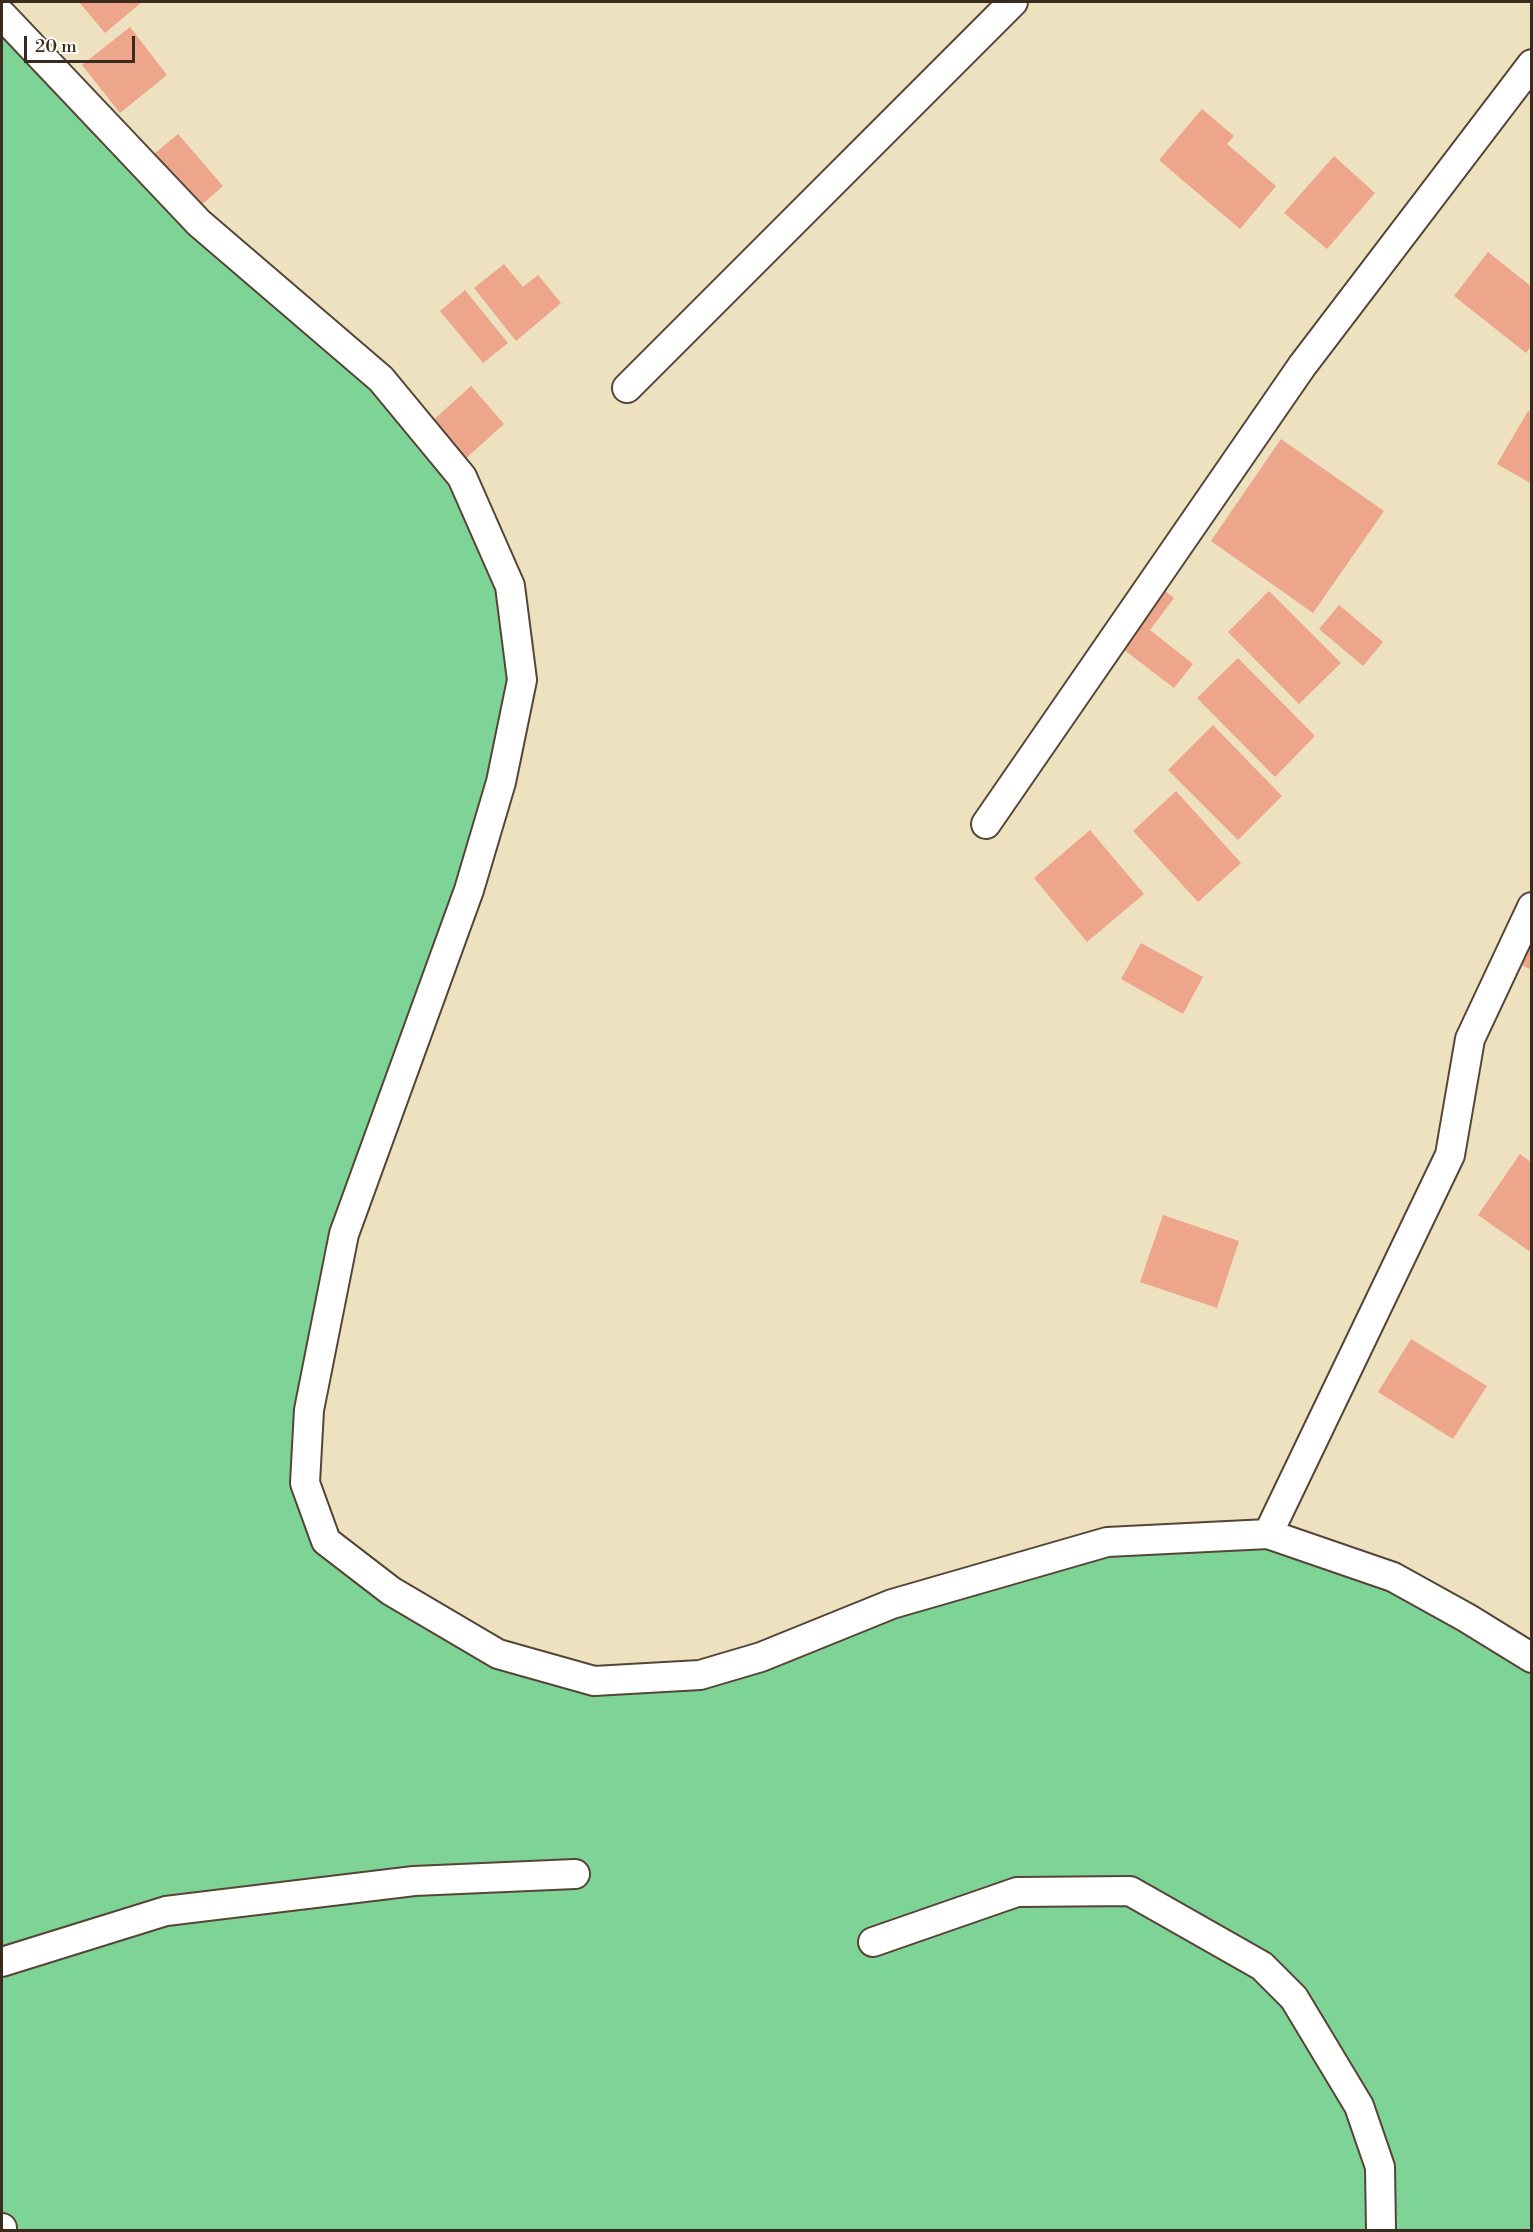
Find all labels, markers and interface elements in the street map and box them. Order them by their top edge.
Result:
scale bar [27,24,138,62]
text: 20 m [35,35,77,58]

